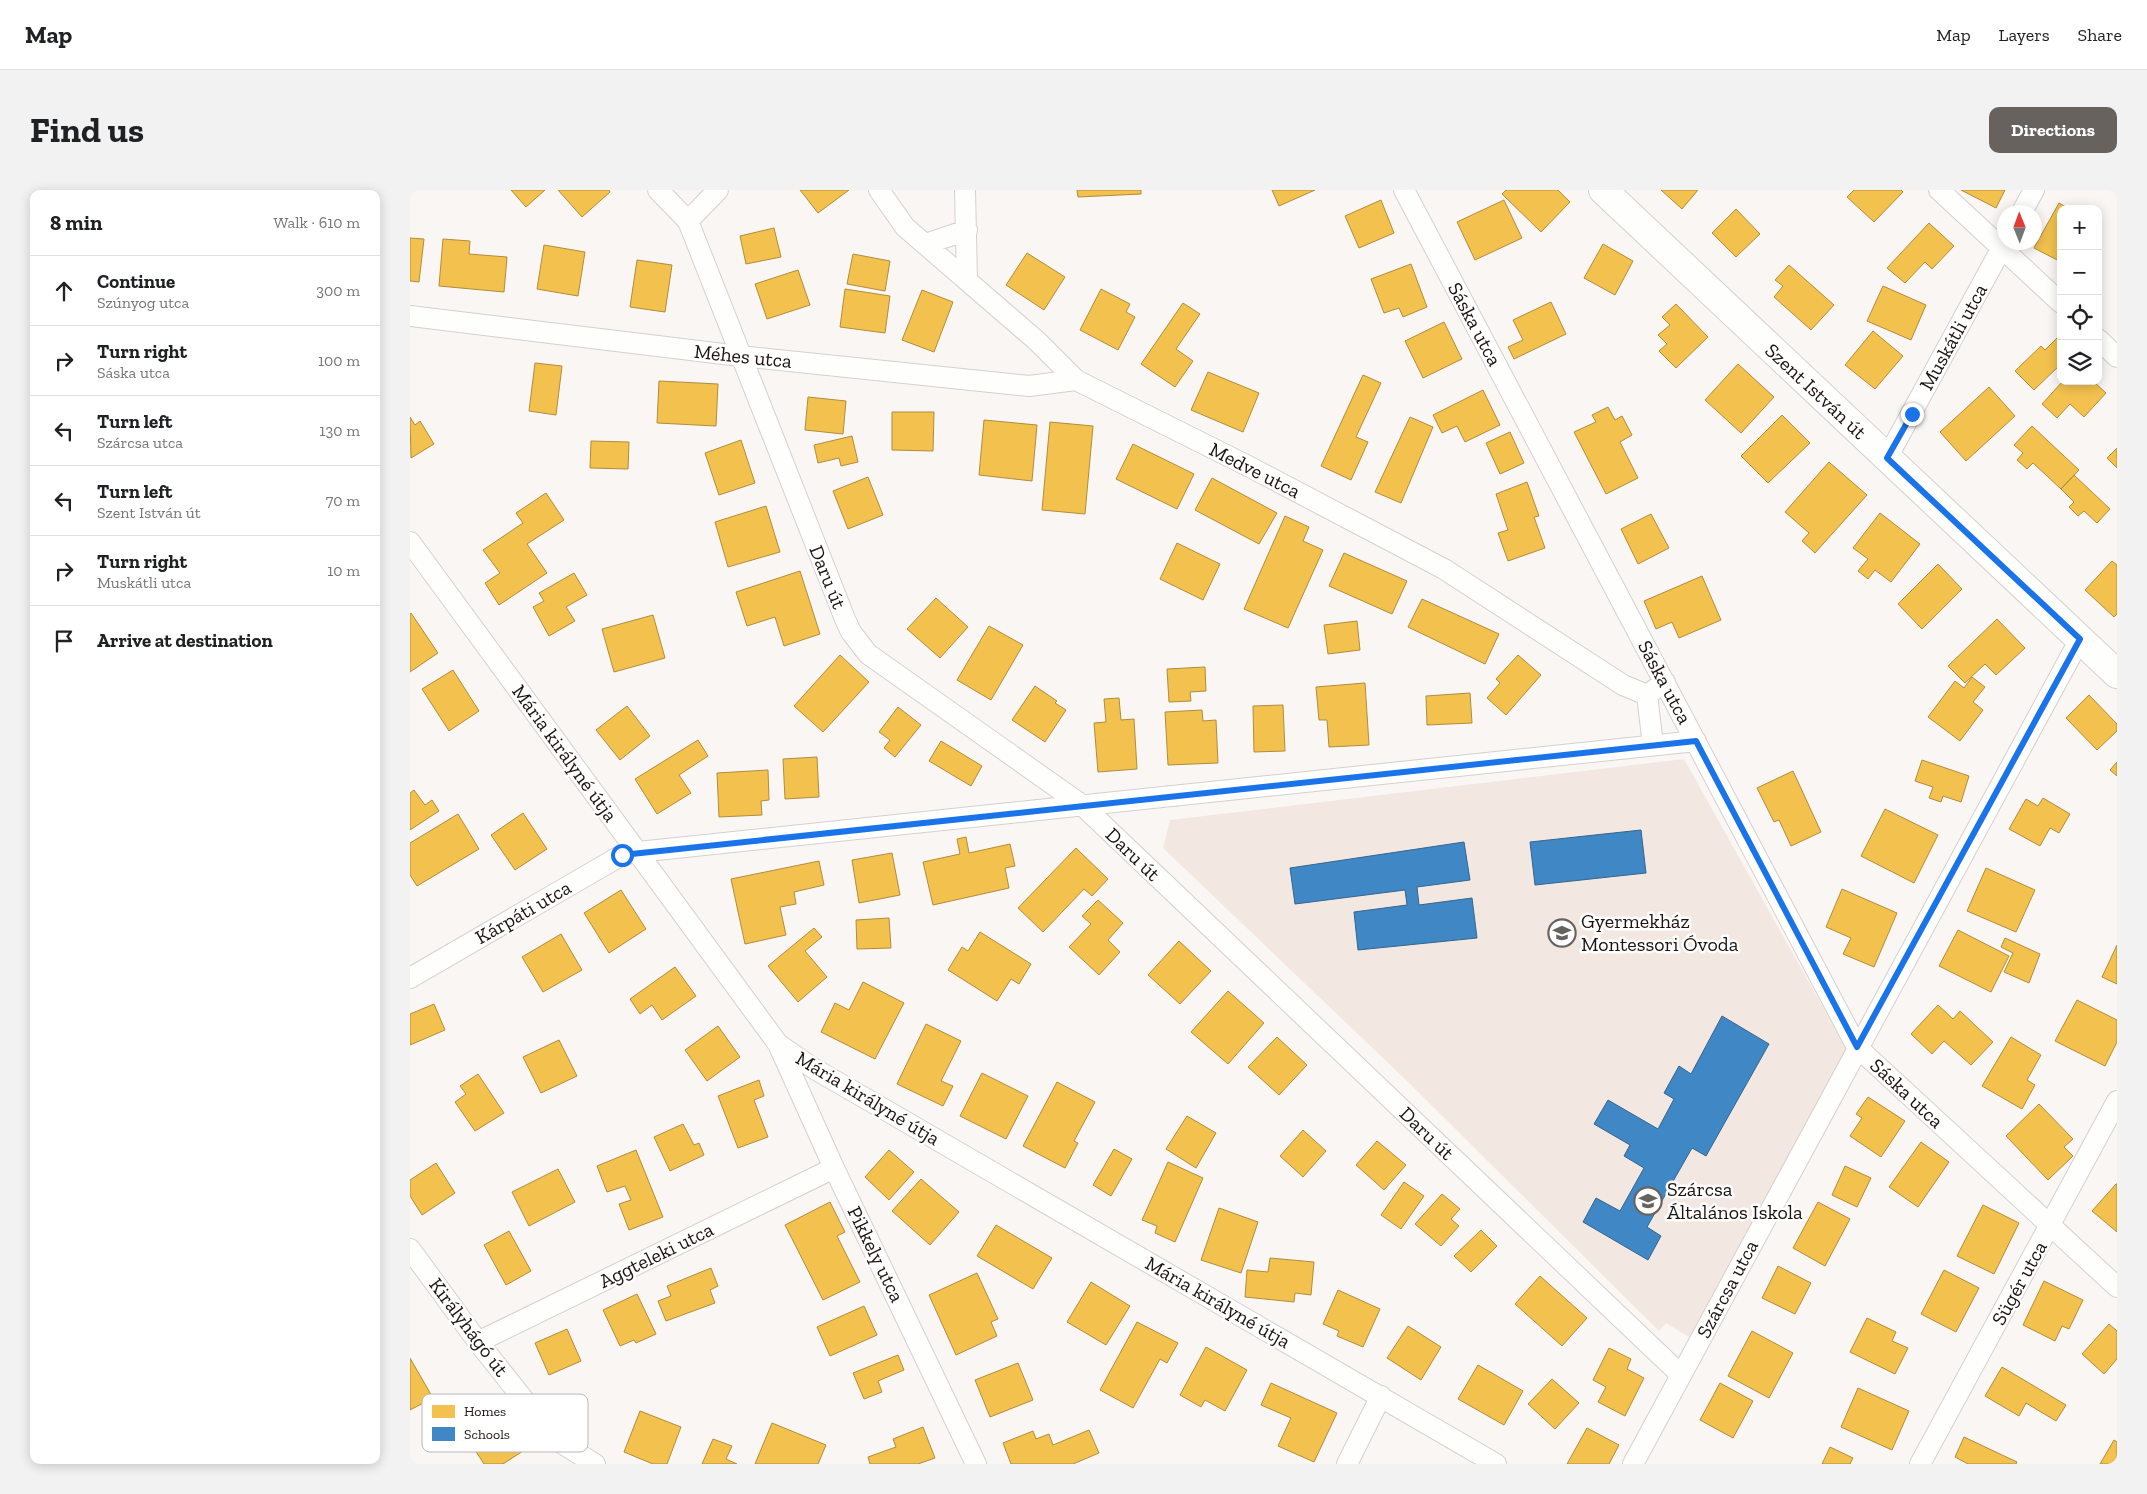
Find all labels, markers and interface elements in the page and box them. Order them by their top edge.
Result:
text: Map [25,20,72,49]
text: Map [1936,24,1971,46]
text: Layers [1999,24,2050,46]
text: Share [2078,24,2122,46]
button: Directions [1989,107,2117,153]
text: Find us [30,109,144,151]
north arrow [1997,205,2042,250]
map controls [2057,205,2102,385]
button: + [2057,205,2102,250]
text: 8 min [50,210,102,235]
text: Walk · 610 m [273,213,360,232]
button: − [2057,250,2102,295]
text: Continue [97,270,175,293]
icon: ahead [50,277,78,305]
street label: Sáska utca [1443,278,1507,370]
street label: Muskátli utca [1914,279,1992,394]
text: 300 m [316,281,360,300]
text: Szúnyog utca [97,293,189,312]
button: locate [2057,295,2102,340]
street label: Szent István út [1760,338,1872,444]
street label: Méhes utca [693,339,793,373]
text: Turn right [97,340,187,363]
button: layers [2057,340,2102,385]
icon: right [50,347,78,375]
text: 100 m [318,351,360,370]
text: Sáska utca [97,363,170,382]
route end [1901,403,1924,426]
text: Turn left [97,410,172,433]
icon: left [50,417,78,445]
text: 130 m [319,421,360,440]
text: Szárcsa utca [97,433,183,452]
street label: Medve utca [1206,437,1305,503]
text: Turn left [97,480,172,503]
icon: left [50,487,78,515]
text: 70 m [326,491,360,510]
text: Szent István út [97,503,201,522]
street label: Daru út [804,542,852,613]
text: Turn right [97,550,187,573]
icon: right [50,557,78,585]
text: 10 m [327,561,360,580]
text: Muskátli utca [97,573,191,592]
icon: arrive [50,627,78,655]
text: Arrive at destination [97,629,273,652]
street label: Sáska utca [1633,636,1697,728]
street label: Mária királyné útja [507,680,623,826]
street label: Daru út [1101,822,1166,886]
route start [611,844,634,867]
street label: Kárpáti utca [471,875,575,949]
place label: Gyermekház Montessori Óvoda [1581,909,1739,956]
school or university icon: Gyermekház Montessori Óvoda [1547,918,1577,948]
street label: Mária királyné útja [792,1046,944,1151]
street label: Sáska utca [1865,1053,1949,1133]
street label: Daru út [1395,1101,1460,1165]
place label: Szárcsa Általános Iskola [1667,1177,1803,1224]
school or university icon: Szárcsa Általános Iskola [1633,1186,1663,1216]
street label: Pikkely utca [842,1202,910,1306]
street label: Aggteleki utca [595,1217,717,1293]
street label: Szárcsa utca [1691,1236,1763,1342]
street label: Sügér utca [1986,1236,2052,1329]
street label: Mária királyné útja [1141,1251,1295,1353]
street label: Királyhágó út [424,1273,514,1381]
legend [422,1394,588,1452]
text: Homes [464,1403,506,1420]
text: Schools [464,1426,510,1443]

